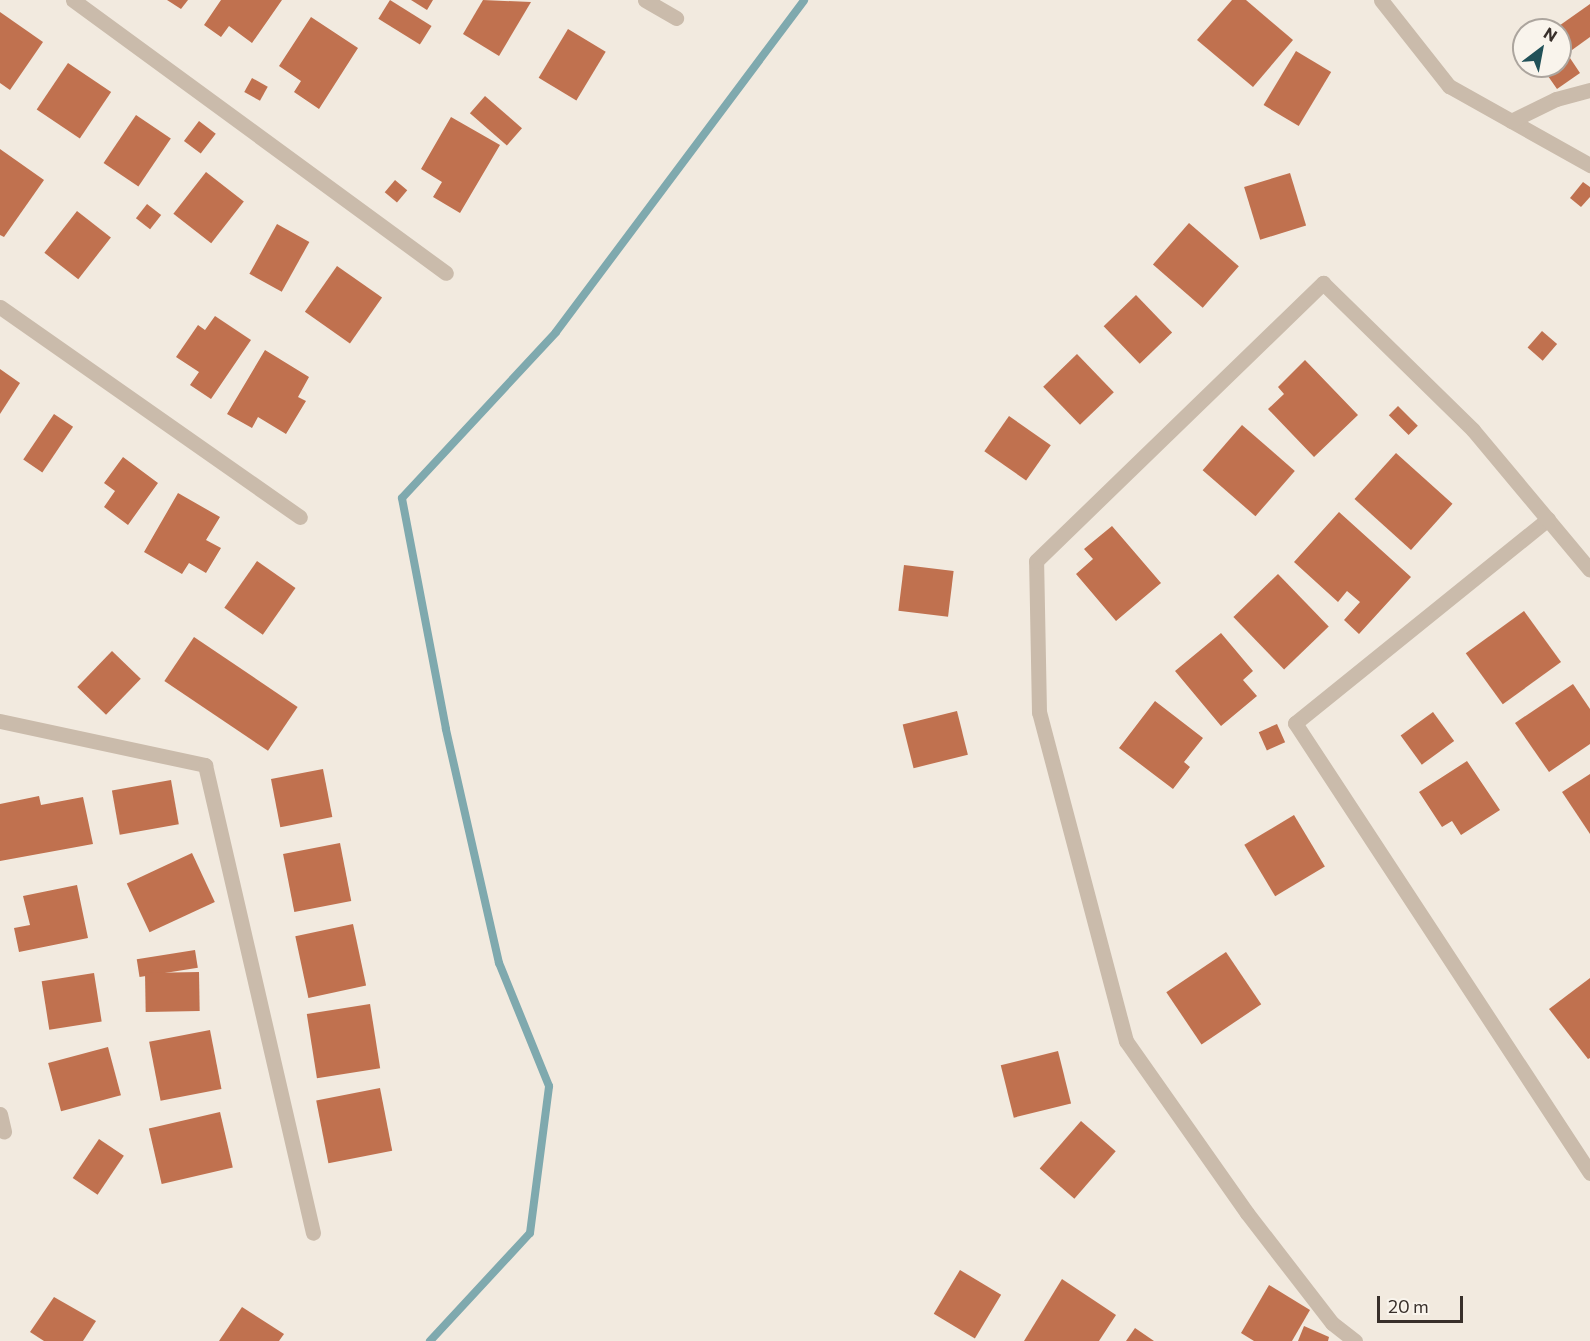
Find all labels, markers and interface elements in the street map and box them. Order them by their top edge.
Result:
north arrow [1512,18,1572,78]
text: N [1541,23,1561,45]
scale bar [1380,1284,1466,1322]
text: 20 m [1388,1295,1429,1317]

